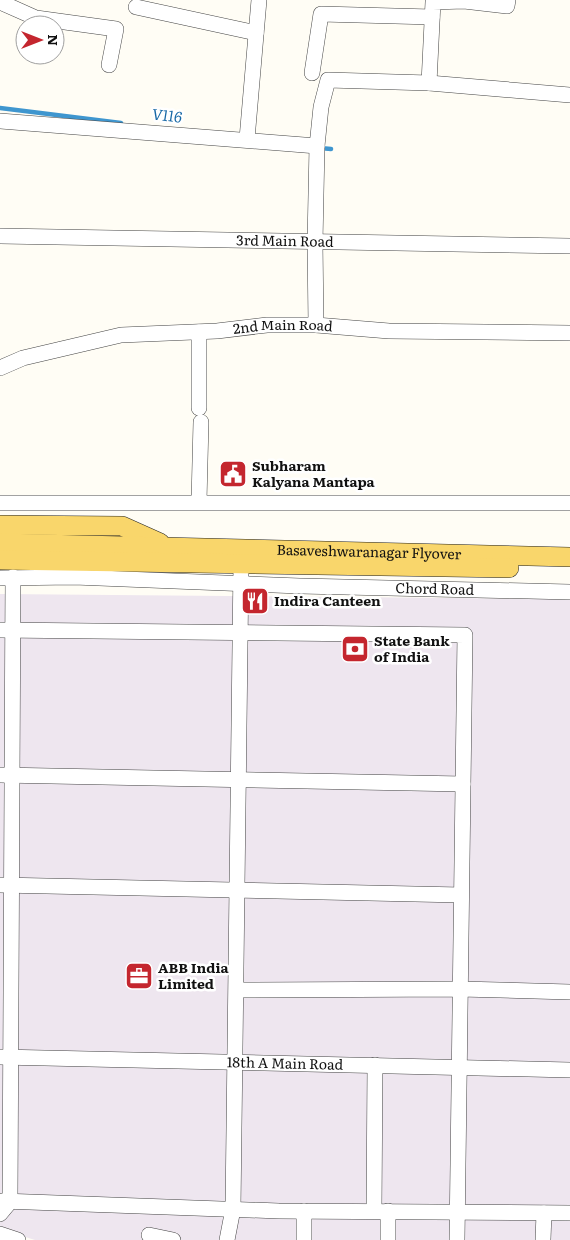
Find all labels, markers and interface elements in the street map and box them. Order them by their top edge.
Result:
north arrow [15,15,65,65]
text: N [44,34,64,46]
water label: V116 [151,101,183,128]
street label: 3rd Main Road [236,229,334,251]
street label: 2nd Main Road [232,314,334,338]
place label: Subharam Kalyana Mantapa [252,455,376,491]
public building icon: Subharam Kalyana Mantapa [218,459,248,489]
street label: Basaveshwaranagar Flyover [276,539,462,563]
street label: Chord Road [395,577,475,599]
restaurant icon: Indira Canteen [240,586,270,616]
place label: Indira Canteen [274,590,381,610]
place label: State Bank of India [374,630,450,666]
bank icon: State Bank of India [340,634,370,664]
place label: ABB India Limited [158,957,230,993]
office icon: ABB India Limited [124,961,154,991]
street label: 18th A Main Road [227,1051,344,1074]

